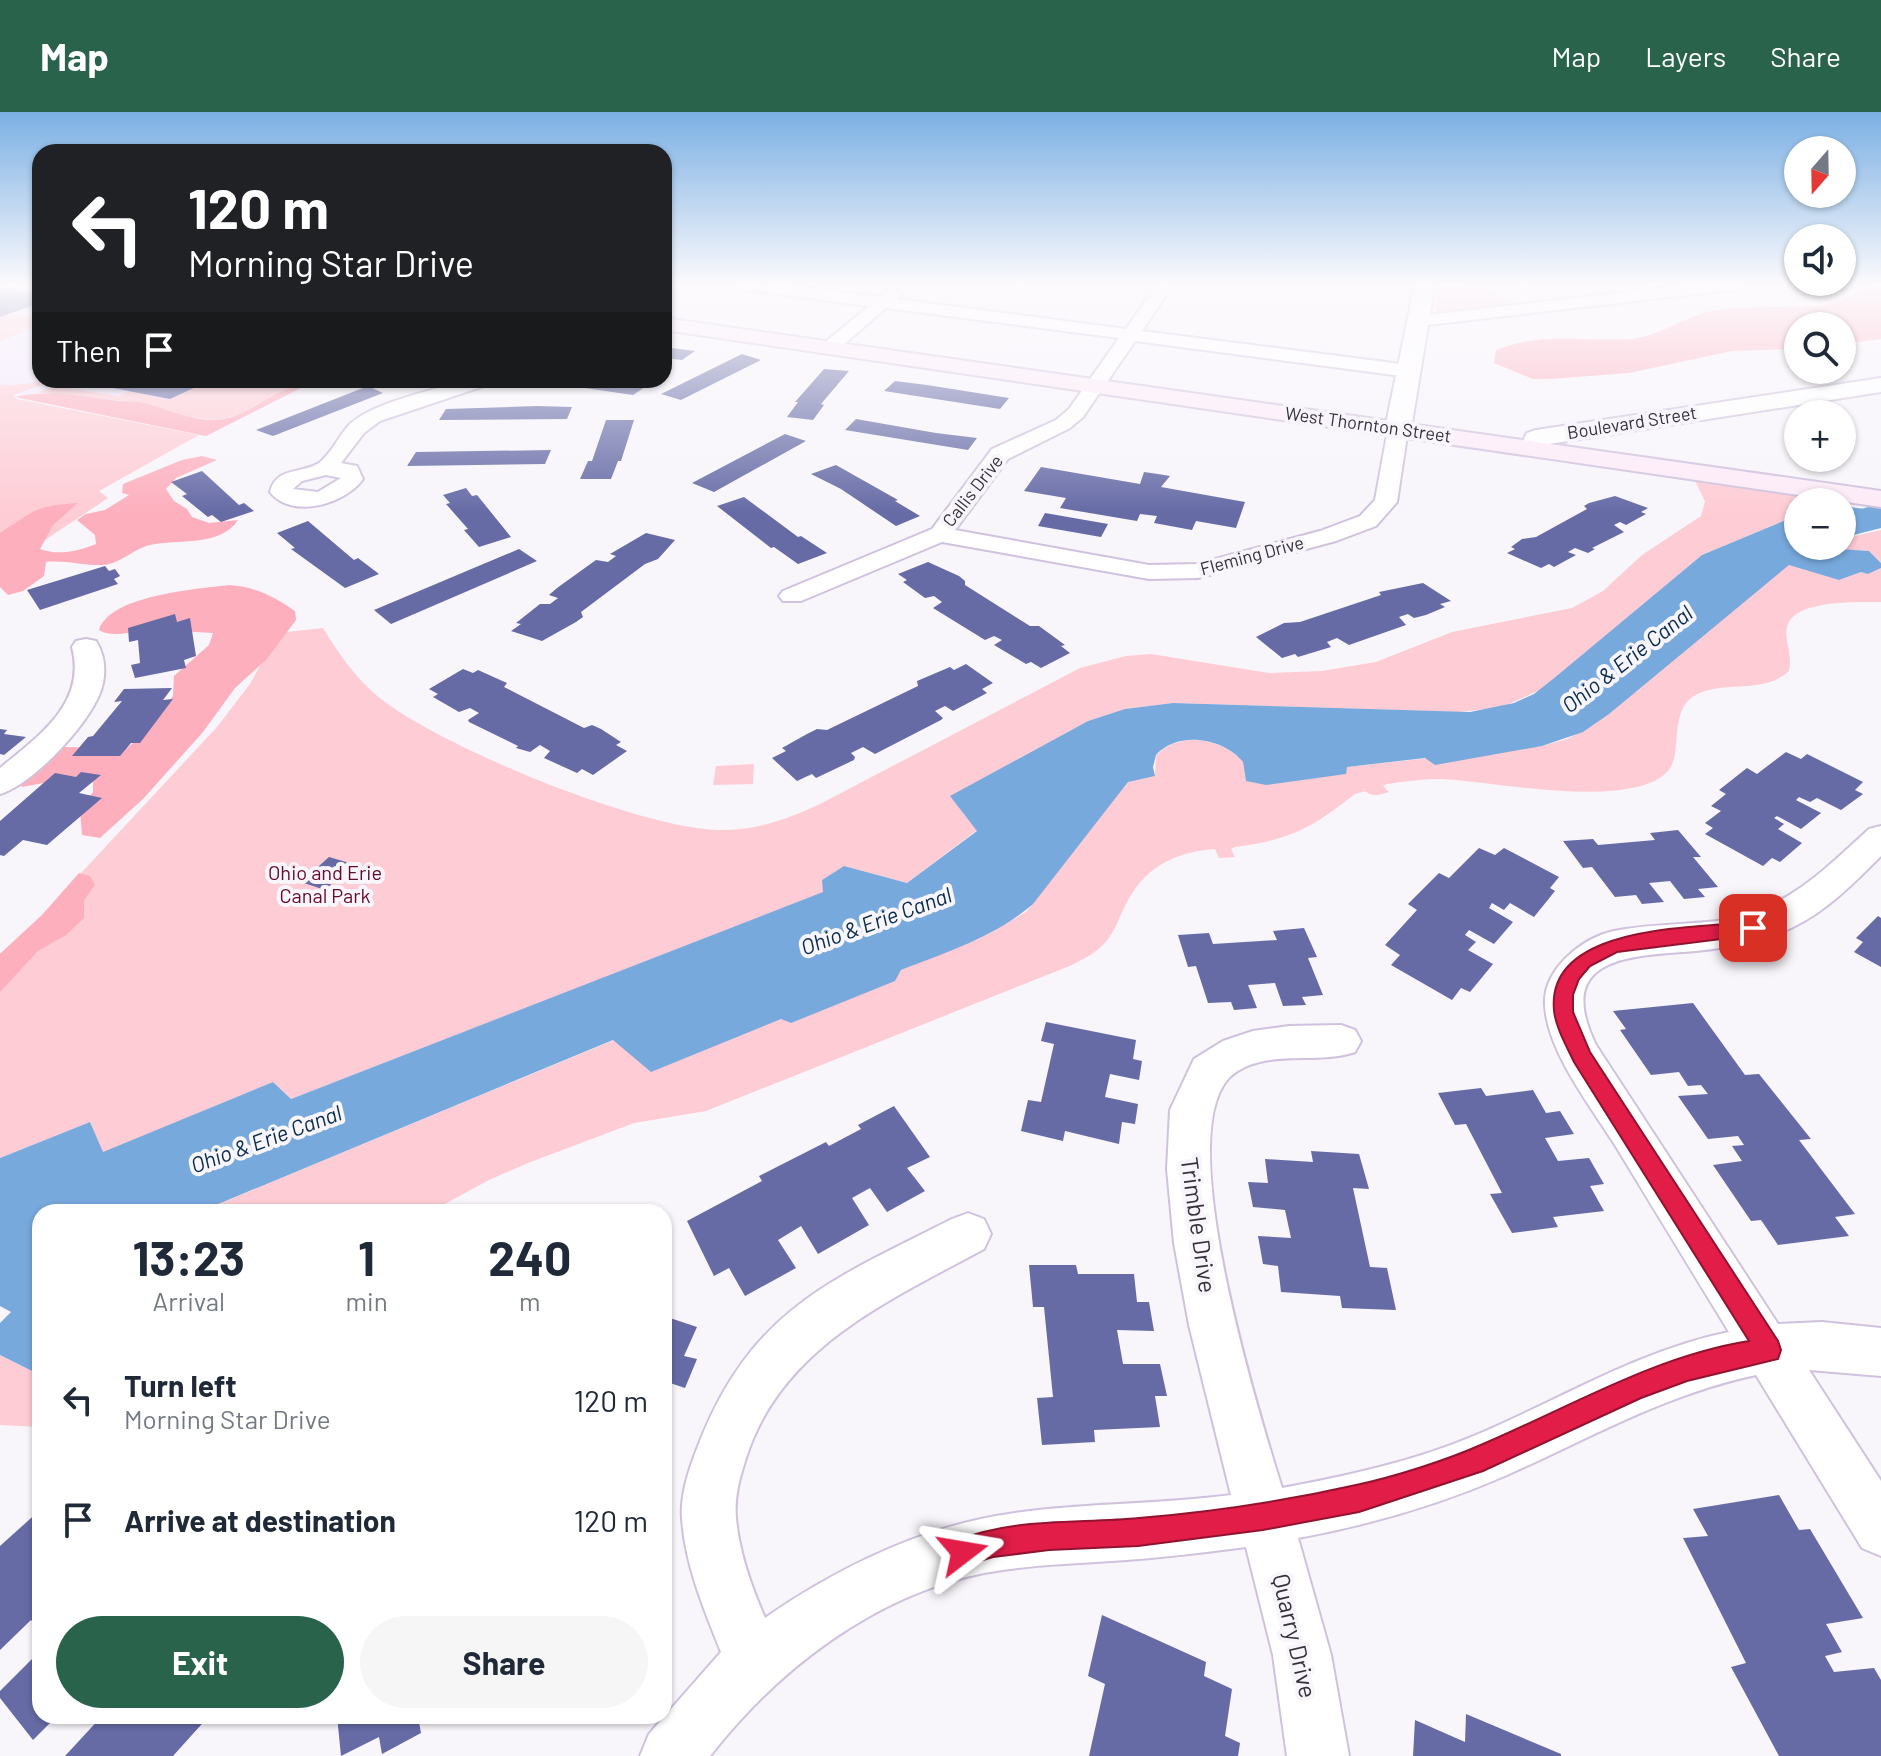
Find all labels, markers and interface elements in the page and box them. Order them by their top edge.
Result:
text: Map [40,33,109,79]
text: Map [1551,39,1601,73]
text: Layers [1645,39,1726,73]
text: Share [1770,39,1841,73]
north arrow [1784,136,1856,208]
map controls [1784,136,1856,560]
text: 120 m [188,173,329,240]
icon: left [56,176,160,280]
button: sound [1784,224,1856,296]
text: Morning Star Drive [188,241,474,284]
button: search [1784,312,1856,384]
icon: arrive [137,328,181,372]
text: Then [56,332,121,368]
button: + [1784,400,1856,472]
street label: West Thornton Street [1284,401,1453,447]
street label: Boulevard Street [1566,401,1698,443]
street label: Callis Drive [937,450,1007,531]
button: − [1784,488,1856,560]
street label: Fleming Drive [1197,531,1306,579]
water label: Ohio & Erie Canal [1556,599,1697,717]
park label: Ohio and Erie Canal Park [268,860,382,907]
water label: Ohio & Erie Canal [797,881,955,959]
pin [1719,894,1787,962]
icon: arrive [1731,906,1775,950]
water label: Ohio & Erie Canal [187,1099,345,1177]
street label: Trimble Drive [1176,1155,1223,1295]
text: 13:23 [133,1228,245,1286]
text: 1 [358,1228,375,1286]
text: 240 [488,1228,571,1286]
text: Arrival [152,1285,225,1316]
text: min [346,1285,388,1316]
text: m [519,1285,541,1316]
text: Turn left [124,1367,237,1403]
icon: left [56,1378,100,1422]
text: 120 m [574,1382,648,1418]
text: Morning Star Drive [124,1403,331,1434]
icon: arrive [56,1498,100,1542]
text: Arrive at destination [124,1502,396,1538]
text: 120 m [574,1502,648,1538]
position arrow [921,1510,1005,1594]
street label: Quarry Drive [1267,1571,1324,1701]
button: Exit [56,1616,344,1708]
button: Share [360,1616,648,1708]

